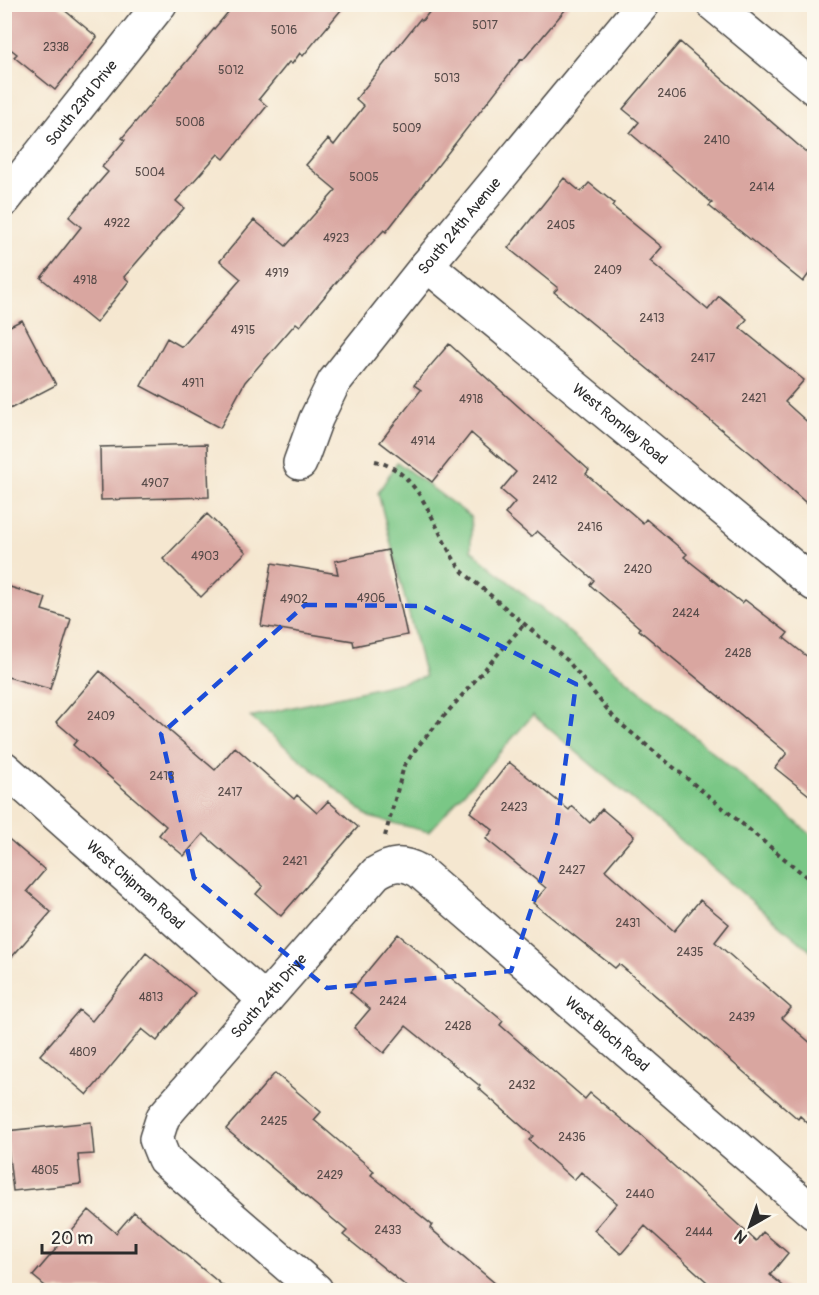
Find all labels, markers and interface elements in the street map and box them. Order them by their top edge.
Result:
house number: 5017 [472,18,499,33]
house number: 5016 [271,23,297,38]
house number: 2338 [43,40,69,55]
street label: South 23rd Drive [42,56,122,150]
house number: 5012 [218,63,244,78]
house number: 5013 [434,71,460,86]
house number: 2406 [658,86,686,101]
house number: 5008 [176,115,204,130]
house number: 5009 [392,121,422,136]
house number: 2410 [704,133,730,148]
house number: 5004 [135,165,165,180]
house number: 5005 [349,170,379,185]
street label: South 24th Avenue [414,173,506,279]
house number: 2414 [749,180,775,195]
house number: 4922 [104,216,131,231]
house number: 2405 [547,218,575,233]
house number: 4923 [323,231,349,246]
house number: 2409 [594,263,622,278]
house number: 4919 [265,266,289,281]
house number: 4918 [73,273,97,288]
house number: 2413 [639,311,665,326]
house number: 4915 [231,323,255,338]
house number: 2417 [691,351,716,366]
house number: 4911 [182,376,204,391]
street label: West Romley Road [568,380,671,469]
house number: 2421 [741,391,767,406]
house number: 4918 [459,392,483,407]
house number: 4914 [411,434,435,449]
house number: 2412 [532,473,558,488]
house number: 4907 [141,476,169,491]
house number: 2416 [577,520,603,535]
house number: 4903 [191,549,219,564]
house number: 2420 [624,562,652,577]
house number: 4906 [357,591,385,606]
house number: 4902 [280,592,308,607]
house number: 2424 [672,606,700,621]
house number: 2428 [725,646,751,661]
house number: 2409 [87,709,115,724]
house number: 2413 [149,769,175,784]
house number: 2417 [218,785,243,800]
house number: 2423 [501,800,528,815]
street label: West Chipman Road [82,837,188,934]
house number: 2421 [282,854,308,869]
house number: 2427 [559,863,586,878]
house number: 2431 [615,916,641,931]
house number: 2435 [677,945,703,960]
street label: South 24th Drive [227,950,312,1043]
house number: 4813 [139,990,163,1005]
street label: West Bloch Road [561,993,653,1076]
house number: 2424 [379,994,407,1009]
house number: 2439 [729,1010,755,1025]
house number: 2428 [445,1019,471,1034]
house number: 4809 [69,1045,97,1060]
house number: 2432 [508,1078,536,1093]
house number: 2425 [261,1114,287,1129]
house number: 2436 [558,1130,586,1145]
house number: 4805 [31,1163,59,1178]
house number: 2429 [317,1168,343,1183]
house number: 2440 [626,1187,654,1202]
north arrow [720,1196,780,1256]
scale bar [42,1217,136,1255]
house number: 2433 [374,1223,402,1238]
house number: 2444 [685,1225,713,1240]
text: N [730,1225,752,1248]
text: 20 m [51,1227,93,1250]

